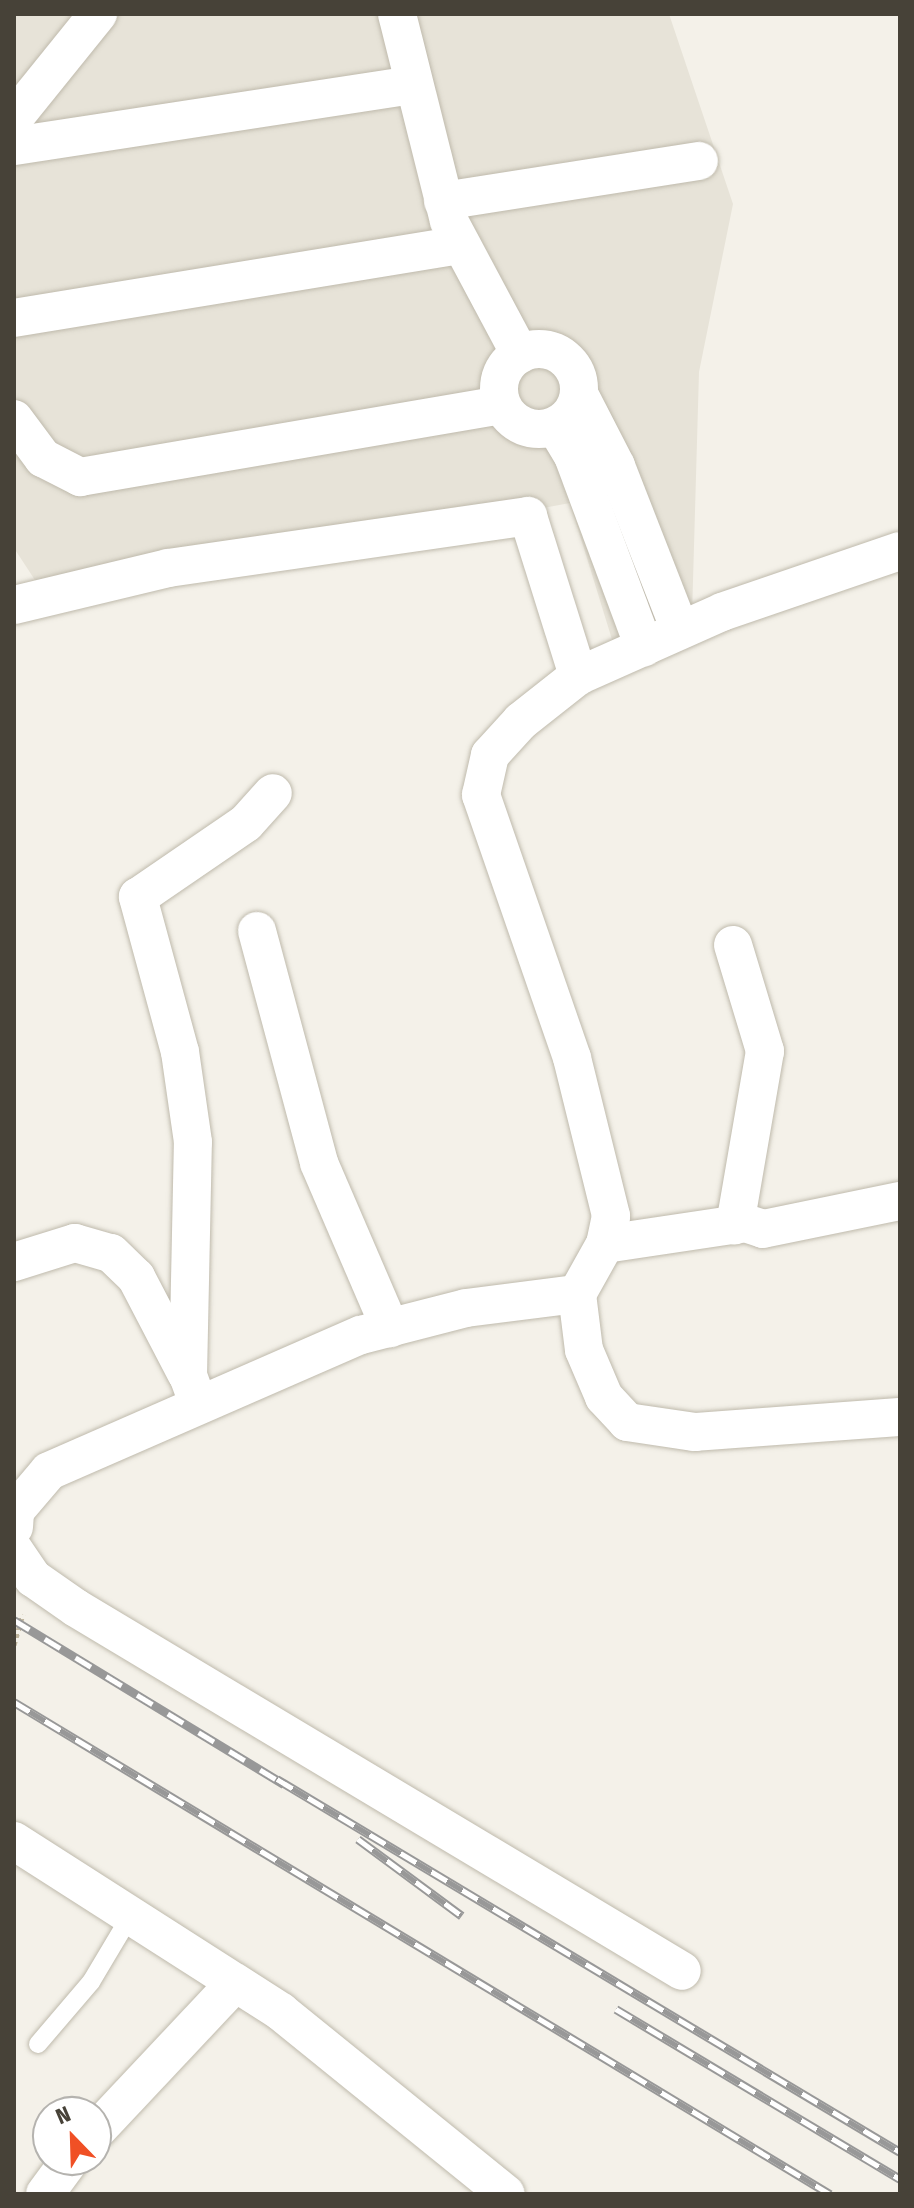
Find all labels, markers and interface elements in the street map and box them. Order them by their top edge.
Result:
north arrow [32,2096,112,2176]
text: N [52,2100,75,2130]

